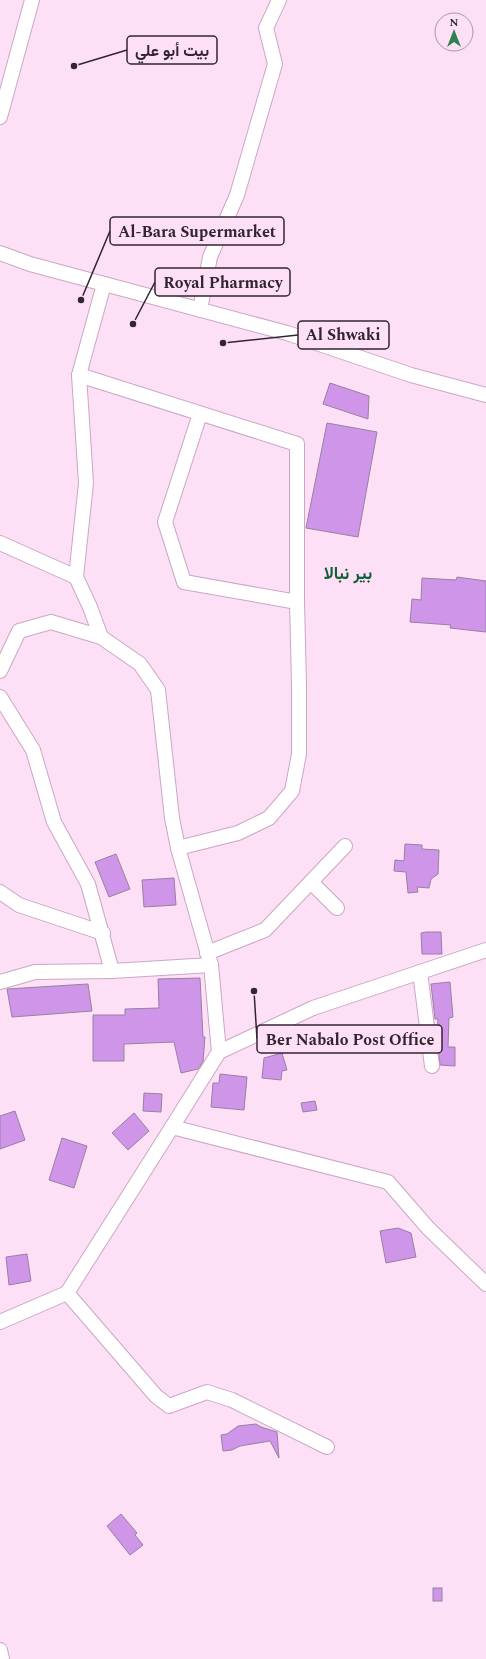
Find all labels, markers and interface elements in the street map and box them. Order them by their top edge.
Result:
north arrow [434,12,474,52]
text: N [450,14,459,31]
callout: بيت أبو علي [127,36,217,64]
text: بيت أبو علي [135,39,209,64]
callout: Al-Bara Supermarket [110,217,284,245]
text: Al-Bara Supermarket [118,220,276,244]
callout: Royal Pharmacy [155,268,290,296]
text: Royal Pharmacy [163,271,284,295]
callout: Al Shwaki [298,321,389,349]
text: Al Shwaki [305,323,381,347]
district label: بير نبالا [324,561,372,587]
callout: Ber Nabalo Post Office [257,1025,442,1053]
text: Ber Nabalo Post Office [265,1028,435,1052]

